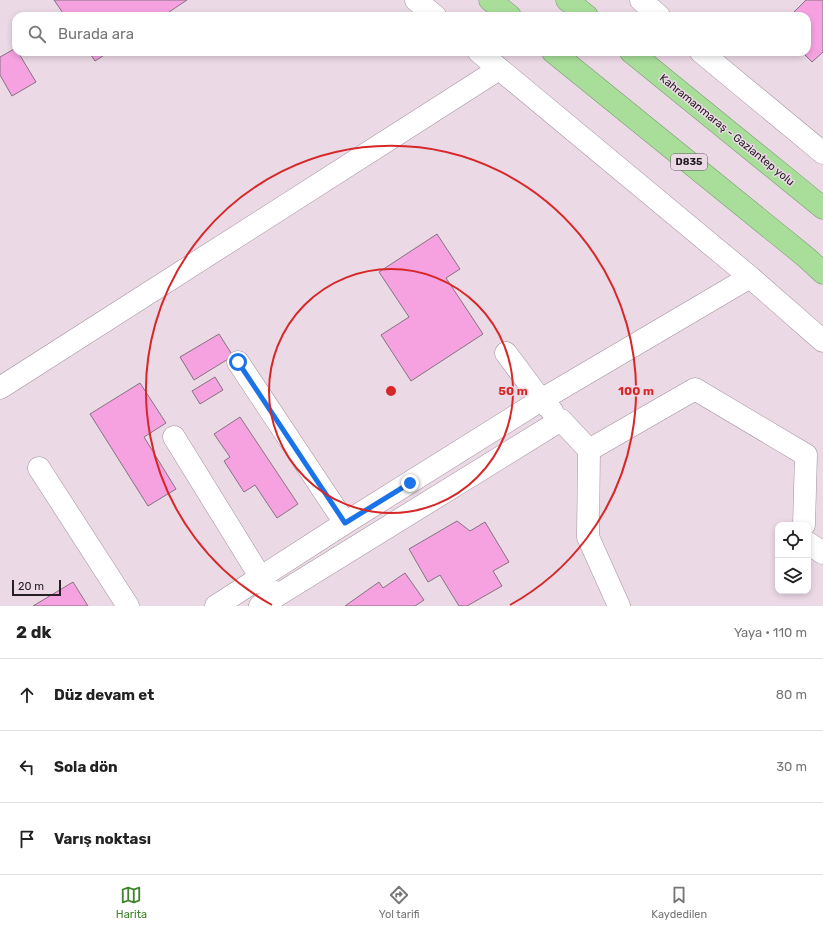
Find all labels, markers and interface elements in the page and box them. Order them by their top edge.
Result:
search box [12,12,811,56]
icon: search [26,23,48,45]
text: Burada ara [58,25,134,43]
street label: Kahramanmaraş - Gaziantep yolu [657,72,797,188]
road number: D835 [671,154,707,170]
route start [229,353,247,371]
centre of rings [384,384,398,398]
text: 50 m [498,384,528,398]
text: 100 m [618,384,654,398]
route end [401,474,419,492]
map controls [775,522,811,594]
button: locate [775,522,811,558]
button: layers [775,558,811,594]
scale bar [12,578,61,597]
text: 20 m [18,580,44,593]
text: 2 dk [16,622,51,642]
text: Yaya · 110 m [734,625,807,640]
icon: ahead [16,684,38,706]
text: Düz devam et [54,686,154,704]
text: 80 m [776,687,807,702]
icon: left [16,756,38,778]
text: Sola dön [54,758,118,776]
text: 30 m [776,759,807,774]
icon: arrive [16,828,38,850]
text: Varış noktası [54,830,151,848]
tab: Harita [116,884,147,921]
tab: Yol tarifi [379,884,420,921]
tab: Kaydedilen [651,884,707,921]

